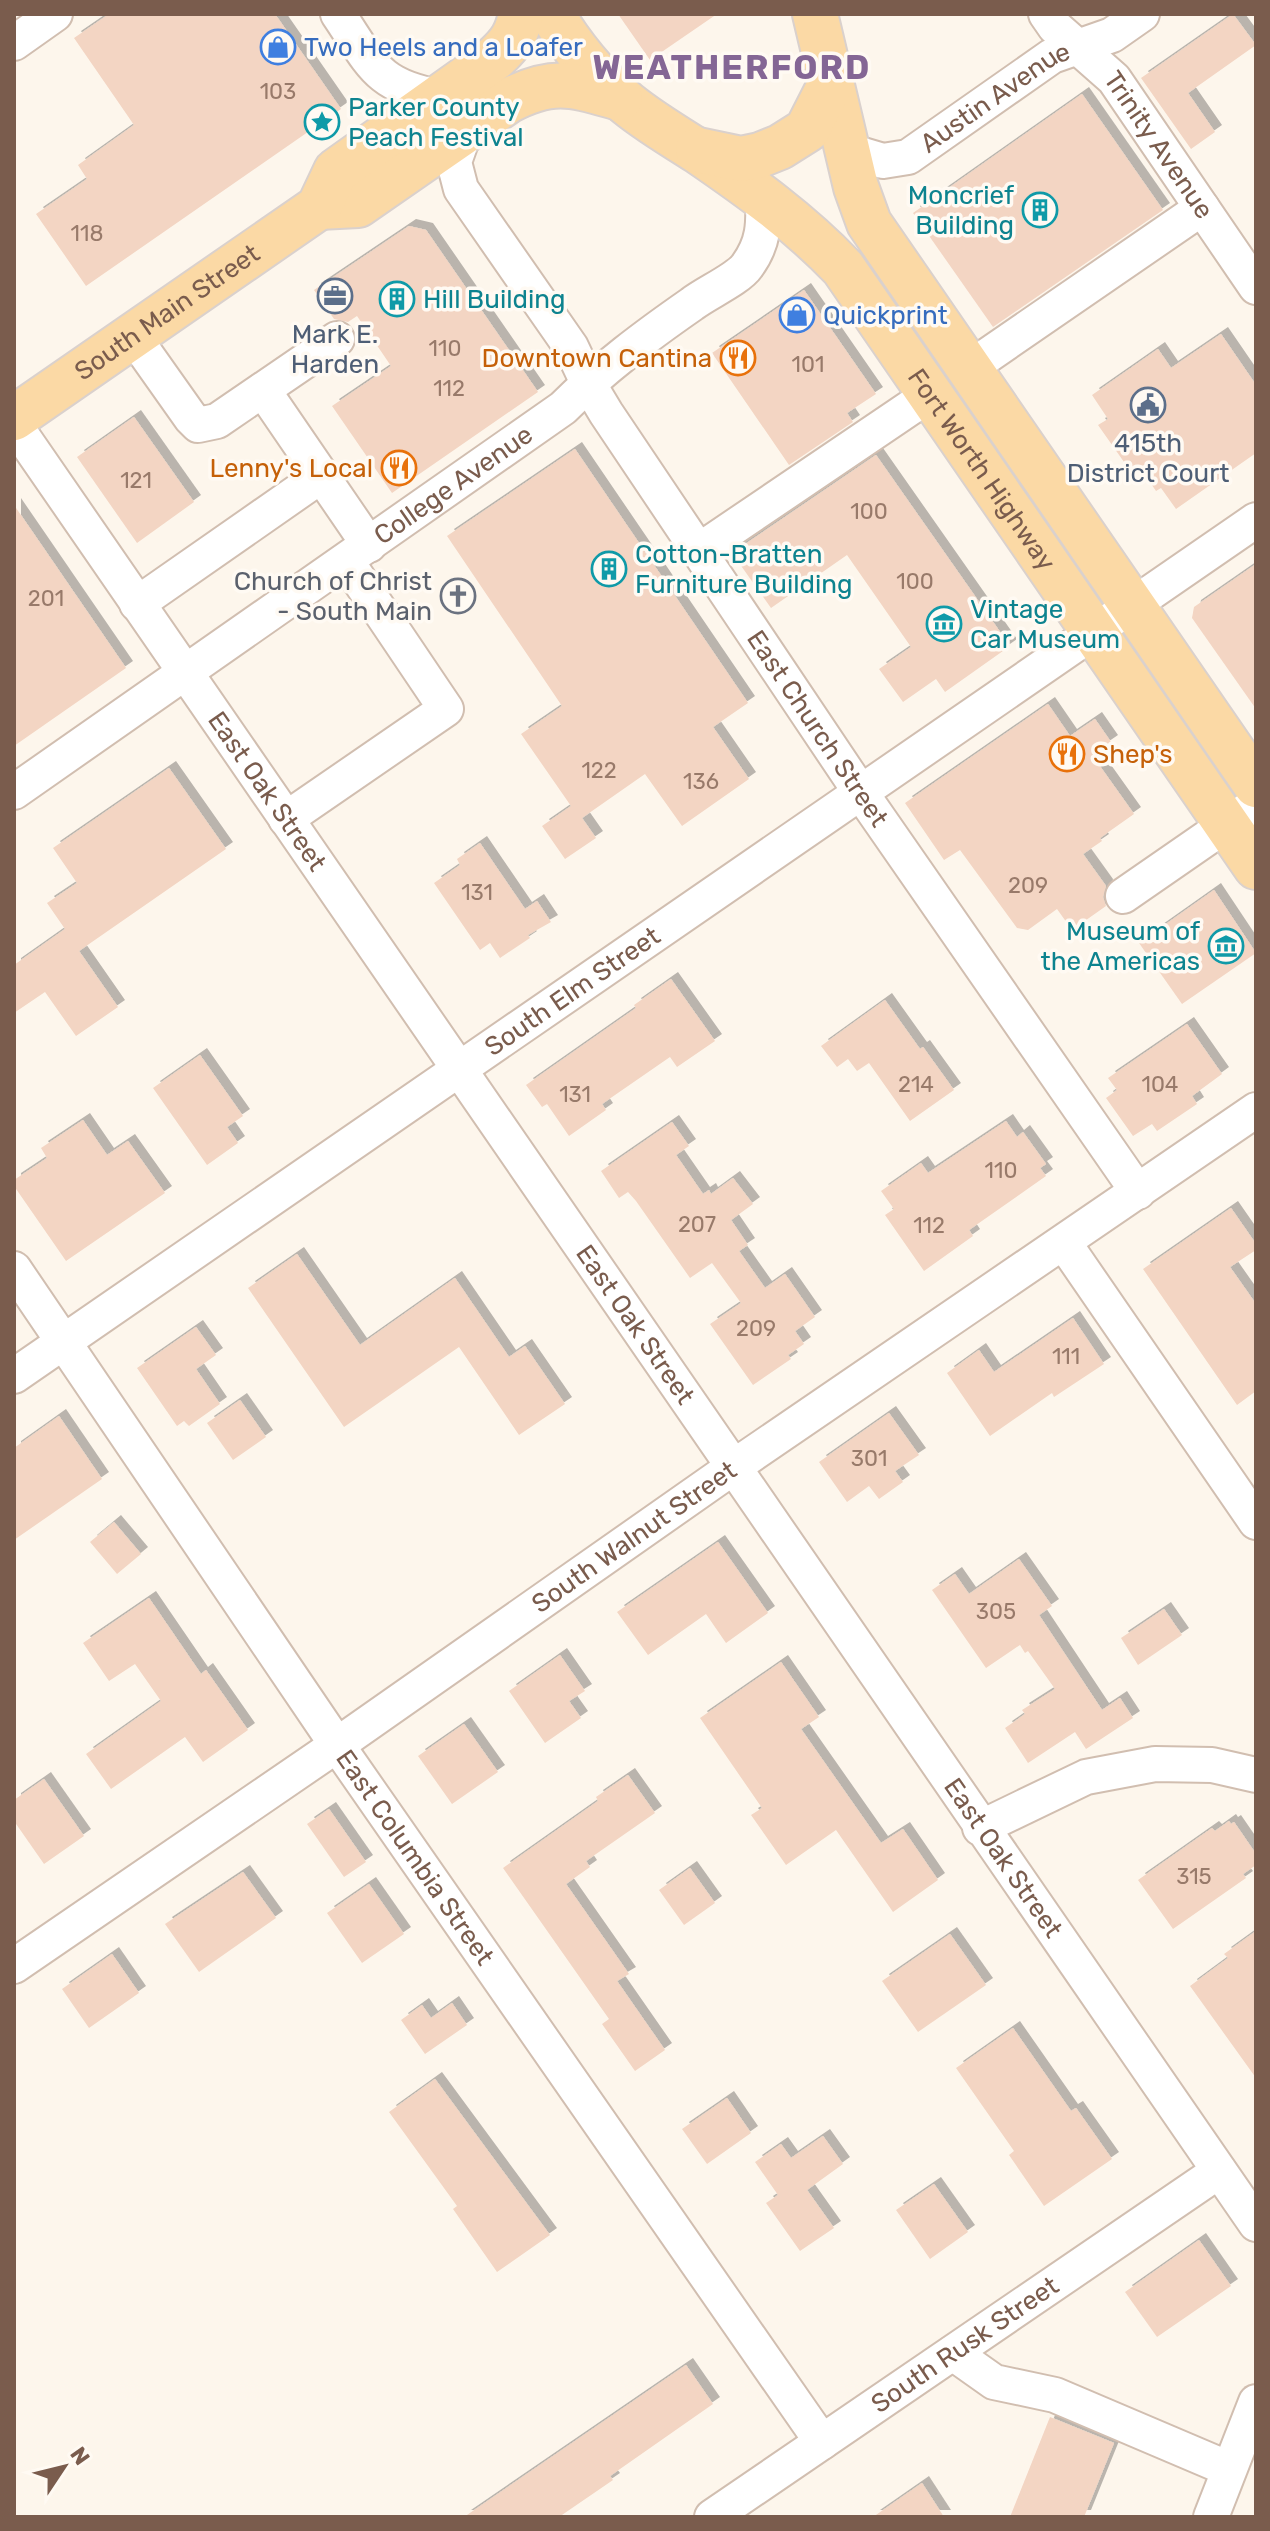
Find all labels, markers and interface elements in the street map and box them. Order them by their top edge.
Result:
shop icon: Two Heels and a Loafer [259,28,297,66]
place label: Two Heels and a Loafer [304,32,583,63]
street label: Austin Avenue [914,35,1074,159]
district label: WEATHERFORD [593,47,871,88]
street label: Trinity Avenue [1098,65,1220,224]
house number: 103 [260,78,296,105]
place label: Parker County Peach Festival [348,92,524,153]
place icon: Parker County Peach Festival [303,103,341,141]
place label: Moncrief Building [908,180,1014,241]
building icon: Moncrief Building [1021,191,1059,229]
house number: 118 [71,220,103,247]
street label: South Main Street [69,237,265,387]
office icon: Mark E. Harden [316,277,354,315]
building icon: Hill Building [378,280,416,318]
place label: Hill Building [423,284,566,315]
shop icon: Quickprint [778,296,816,334]
place label: Quickprint [823,300,948,331]
place label: Mark E. Harden [291,319,379,380]
house number: 110 [429,335,461,362]
restaurant icon: Downtown Cantina [719,339,757,377]
place label: Downtown Cantina [482,343,712,374]
house number: 101 [792,351,824,378]
street label: Fort Worth Highway [901,363,1062,576]
house number: 112 [433,375,465,402]
public building icon: 415th District Court [1129,386,1167,424]
street label: College Avenue [368,419,538,551]
place label: 415th District Court [1067,428,1229,489]
restaurant icon: Lenny's Local [380,449,418,487]
place label: Lenny's Local [210,453,373,484]
house number: 121 [120,467,152,494]
house number: 100 [850,498,888,525]
place label: Cotton-Bratten Furniture Building [635,539,853,600]
building icon: Cotton-Bratten Furniture Building [590,550,628,588]
place label: Church of Christ - South Main [234,566,432,627]
house number: 100 [896,568,934,595]
church icon: Church of Christ - South Main [439,577,477,615]
house number: 201 [28,585,64,612]
place label: Vintage Car Museum [970,594,1120,655]
museum icon: Vintage Car Museum [925,605,963,643]
street label: East Church Street [741,624,895,833]
street label: East Oak Street [202,705,333,877]
restaurant icon: Shep's [1048,735,1086,773]
place label: Shep's [1093,739,1173,770]
house number: 122 [581,757,617,784]
house number: 136 [683,768,719,795]
house number: 209 [1008,872,1048,899]
house number: 131 [461,879,493,906]
place label: Museum of the Americas [1041,916,1200,977]
street label: South Elm Street [479,920,666,1062]
museum icon: Museum of the Americas [1207,927,1245,965]
house number: 214 [898,1071,934,1098]
house number: 104 [1141,1071,1179,1098]
house number: 131 [559,1081,591,1108]
house number: 110 [985,1157,1017,1184]
house number: 207 [678,1211,716,1238]
house number: 112 [913,1212,945,1239]
street label: East Oak Street [570,1239,701,1410]
house number: 209 [736,1315,776,1342]
house number: 111 [1052,1343,1080,1370]
house number: 301 [851,1445,887,1472]
street label: South Walnut Street [526,1454,742,1619]
house number: 305 [976,1598,1016,1625]
street label: East Columbia Street [330,1744,501,1971]
street label: East Oak Street [938,1772,1069,1943]
house number: 315 [1176,1863,1212,1890]
street label: South Rusk Street [865,2270,1064,2419]
north arrow [24,2427,104,2507]
text: N [64,2442,96,2470]

